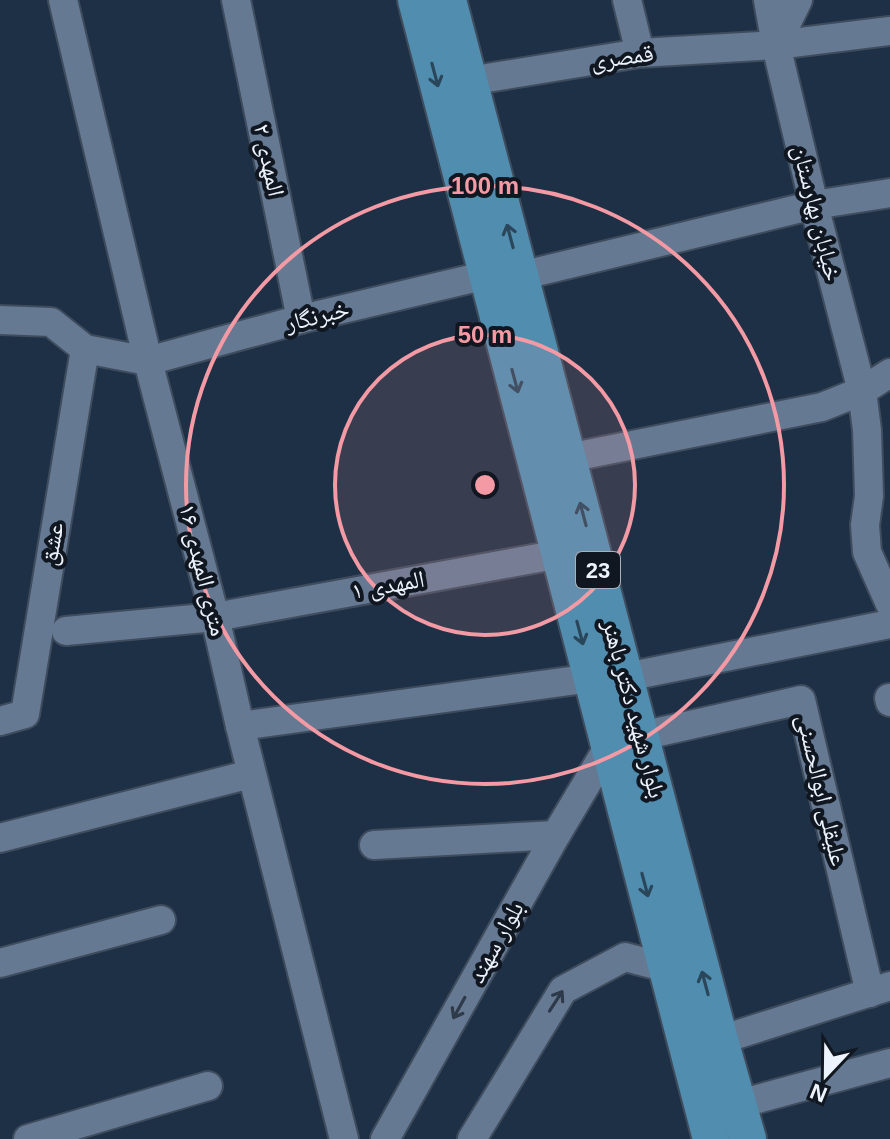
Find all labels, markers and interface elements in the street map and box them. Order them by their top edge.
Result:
street label: قمصری [589,39,655,75]
one-way arrow [429,62,444,88]
street label: المهدی ۲ [248,121,290,199]
street label: خیابان بهارستان [787,142,847,284]
text: 100 m [451,172,519,199]
one-way arrow [501,223,516,249]
street label: خبرنگار [281,295,352,337]
text: 50 m [458,321,512,348]
one-way arrow [508,368,523,394]
centre of rings [471,471,499,499]
street label: ۱۶ متری المهدی [173,501,233,639]
one-way arrow [575,502,590,528]
street label: عشق [34,520,70,568]
road number: 23 [576,552,620,588]
street label: المهدی ۱ [349,565,427,605]
street label: بلوار شهید دکتر باهنر [597,616,671,801]
one-way arrow [574,619,589,645]
street label: علیقلی ابوالحسنی [791,711,853,869]
one-way arrow [639,871,654,897]
street label: بلوار سهند [462,896,530,987]
one-way arrow [697,970,712,996]
one-way arrow [548,990,565,1012]
one-way arrow [451,996,467,1019]
north arrow [786,1035,866,1115]
text: N [807,1079,831,1108]

